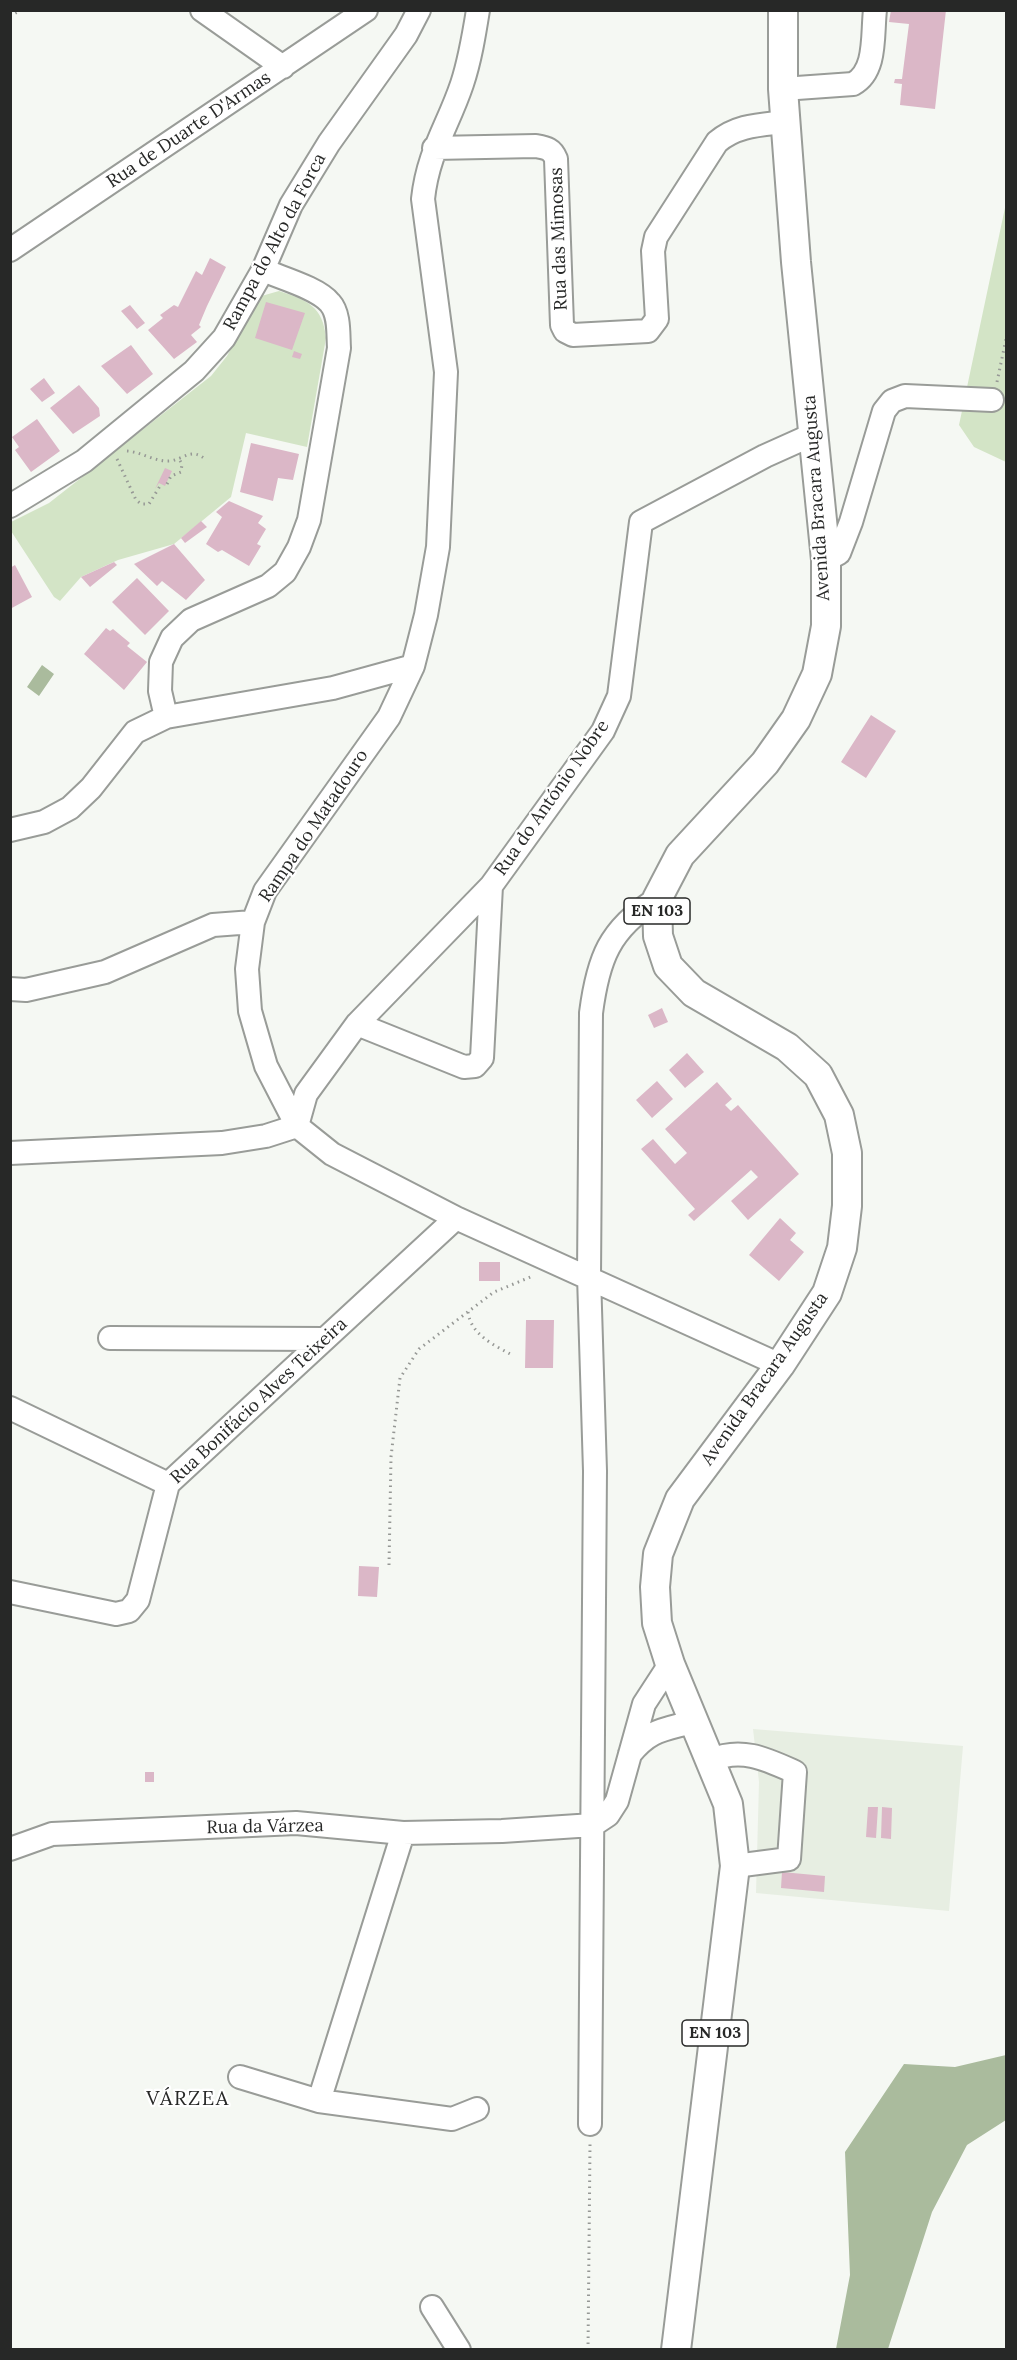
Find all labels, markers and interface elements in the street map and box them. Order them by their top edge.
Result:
street label: Rua de Duarte D'Armas [103,67,275,193]
street label: Rampa do Alto da Forca [219,150,331,334]
street label: Rua das Mimosas [546,167,572,311]
street label: Avenida Bracara Augusta [799,394,835,602]
street label: Rua do António Nobre [490,716,614,880]
street label: Rampa do Matadouro [255,745,373,907]
road number: EN 103 [624,898,690,924]
street label: Avenida Bracara Augusta [697,1288,833,1470]
street label: Rua Bonifácio Alves Teixeira [166,1313,352,1489]
street label: Rua da Várzea [206,1815,324,1839]
road number: EN 103 [682,2020,748,2046]
district label: VÁRZEA [146,2087,230,2111]

